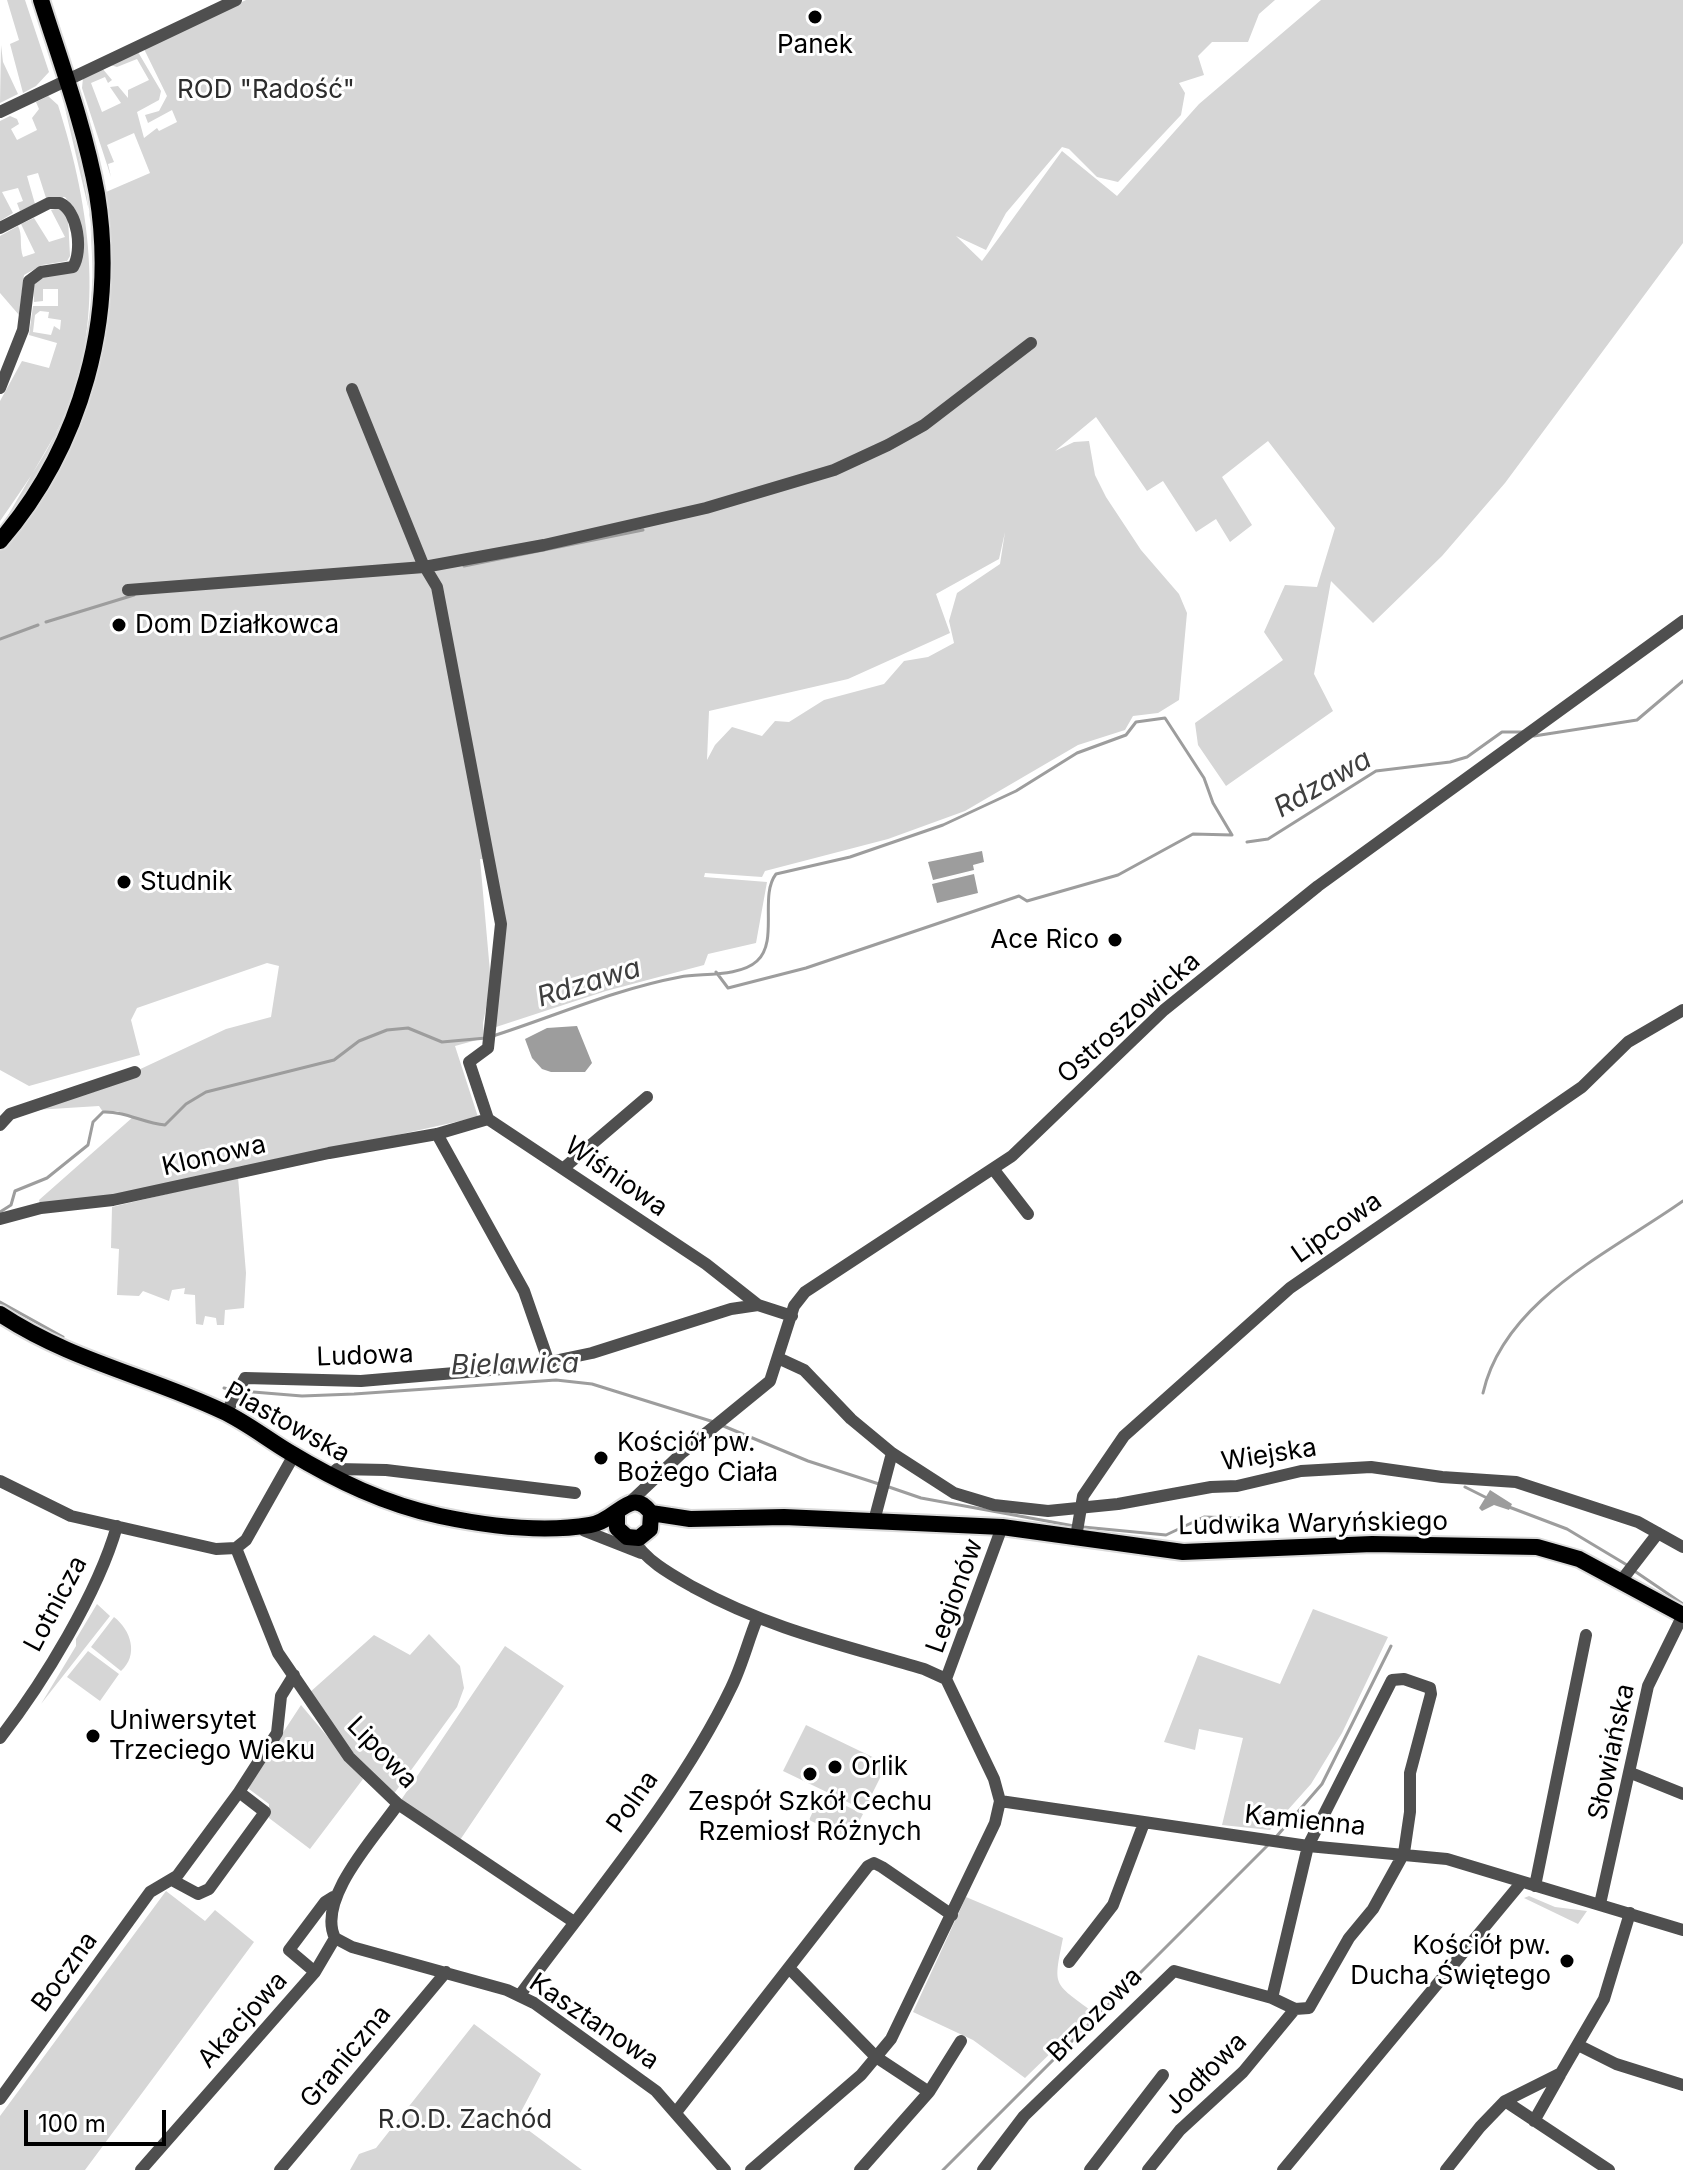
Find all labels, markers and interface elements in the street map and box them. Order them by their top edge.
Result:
marker: Panek [806,8,824,26]
place label: Panek [777,29,853,61]
park label: ROD "Radość" [177,74,355,106]
place label: Dom Działkowca [135,609,339,641]
marker: Dom Działkowca [110,616,128,634]
water label: Rdzawa [1268,743,1378,825]
place label: Studnik [140,866,232,898]
marker: Studnik [115,873,133,891]
place label: Ace Rico [990,924,1099,956]
marker: Ace Rico [1106,931,1124,949]
street label: Ostroszowicka [1051,946,1207,1090]
water label: Rdzawa [533,951,645,1015]
street label: Klonowa [159,1129,269,1183]
street label: Wiśniowa [559,1130,673,1224]
street label: Lipcowa [1286,1186,1388,1270]
street label: Ludowa [316,1339,414,1373]
water label: Bielawica [451,1347,579,1383]
street label: Piastowska [219,1376,355,1470]
place label: Kościół pw. Bożego Ciała [617,1427,778,1488]
street label: Wiejska [1219,1432,1319,1478]
marker: Kościół pw. Bożego Ciała [592,1449,610,1467]
street label: Ludwika Waryńskiego [1178,1506,1448,1542]
street label: Legionów [920,1535,990,1657]
street label: Lotnicza [18,1551,94,1657]
street label: Słowiańska [1582,1681,1642,1823]
place label: Uniwersytet Trzeciego Wieku [109,1705,315,1766]
street label: Lipowa [340,1711,424,1795]
marker: Uniwersytet Trzeciego Wieku [84,1727,102,1745]
place label: Orlik [851,1751,908,1783]
marker: Orlik [826,1758,844,1776]
street label: Polna [601,1765,665,1839]
marker: Zespół Szkół Cechu Rzemiosł Różnych [801,1765,819,1783]
place label: Zespół Szkół Cechu Rzemiosł Różnych [688,1786,932,1848]
street label: Kamienna [1243,1799,1367,1843]
street label: Boczna [26,1926,104,2018]
place label: Kościół pw. Ducha Świętego [1350,1930,1551,1992]
marker: Kościół pw. Ducha Świętego [1558,1952,1576,1970]
street label: Brzozowa [1041,1961,1149,2069]
street label: Akacjowa [192,1965,294,2075]
street label: Kasztanowa [523,1967,665,2077]
street label: Graniczna [294,1999,398,2115]
street label: Jodłowa [1158,2026,1254,2122]
scale bar [28,2094,170,2144]
park label: R.O.D. Zachód [378,2104,552,2136]
text: 100 m [38,2109,106,2138]

